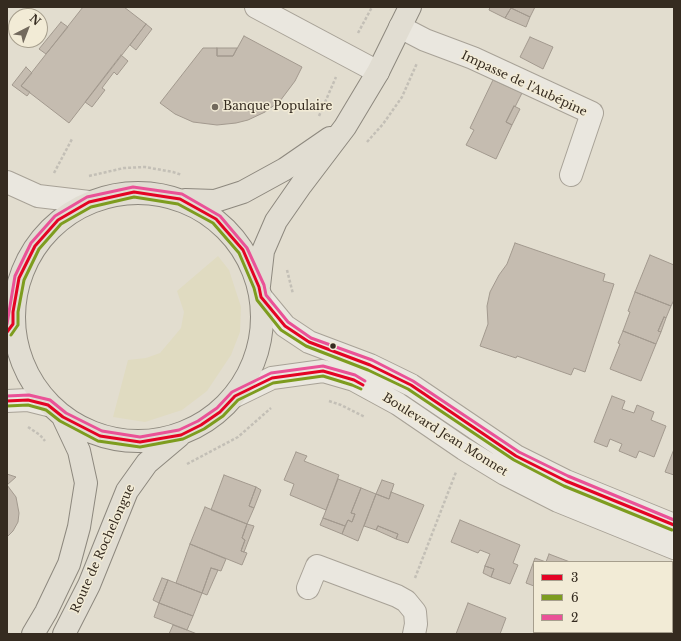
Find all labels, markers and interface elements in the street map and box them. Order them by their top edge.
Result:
north arrow [8,8,48,48]
text: N [27,11,44,28]
street label: Impasse de l'Aubépine [459,48,589,120]
place label: Banque Populaire [223,100,332,114]
marker: Banque Populaire [210,102,220,112]
unlabelled marker [328,341,338,351]
street label: Boulevard Jean Monnet [380,390,510,480]
street label: Route de Rochelongue [68,482,138,616]
legend [533,561,673,633]
text: 3 [571,570,578,585]
text: 6 [571,590,579,605]
text: 2 [571,610,578,625]

